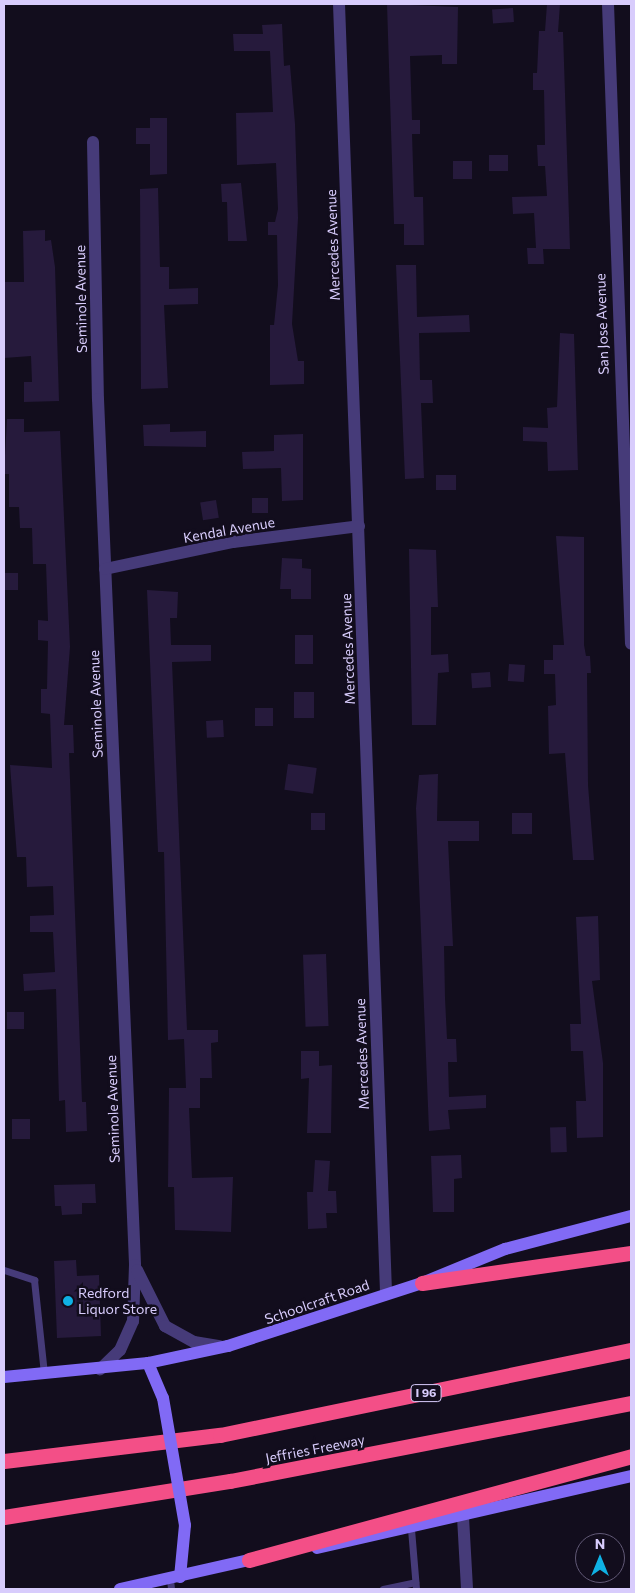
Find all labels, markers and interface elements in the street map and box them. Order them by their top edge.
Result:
street label: Mercedes Avenue [323,189,343,301]
street label: Seminole Avenue [72,245,90,353]
street label: San Jose Avenue [592,273,612,375]
street label: Kendal Avenue [182,514,276,546]
street label: Mercedes Avenue [338,593,358,705]
street label: Seminole Avenue [86,650,106,758]
street label: Mercedes Avenue [352,998,372,1110]
street label: Seminole Avenue [103,1055,123,1163]
street label: Schoolcraft Road [262,1276,372,1328]
place label: Redford Liquor Store [78,1285,157,1318]
marker: Redford Liquor Store [62,1295,74,1307]
road number: I 96 [410,1384,442,1402]
street label: Jeffries Freeway [264,1431,366,1467]
north arrow [575,1533,625,1583]
text: N [595,1535,605,1552]

